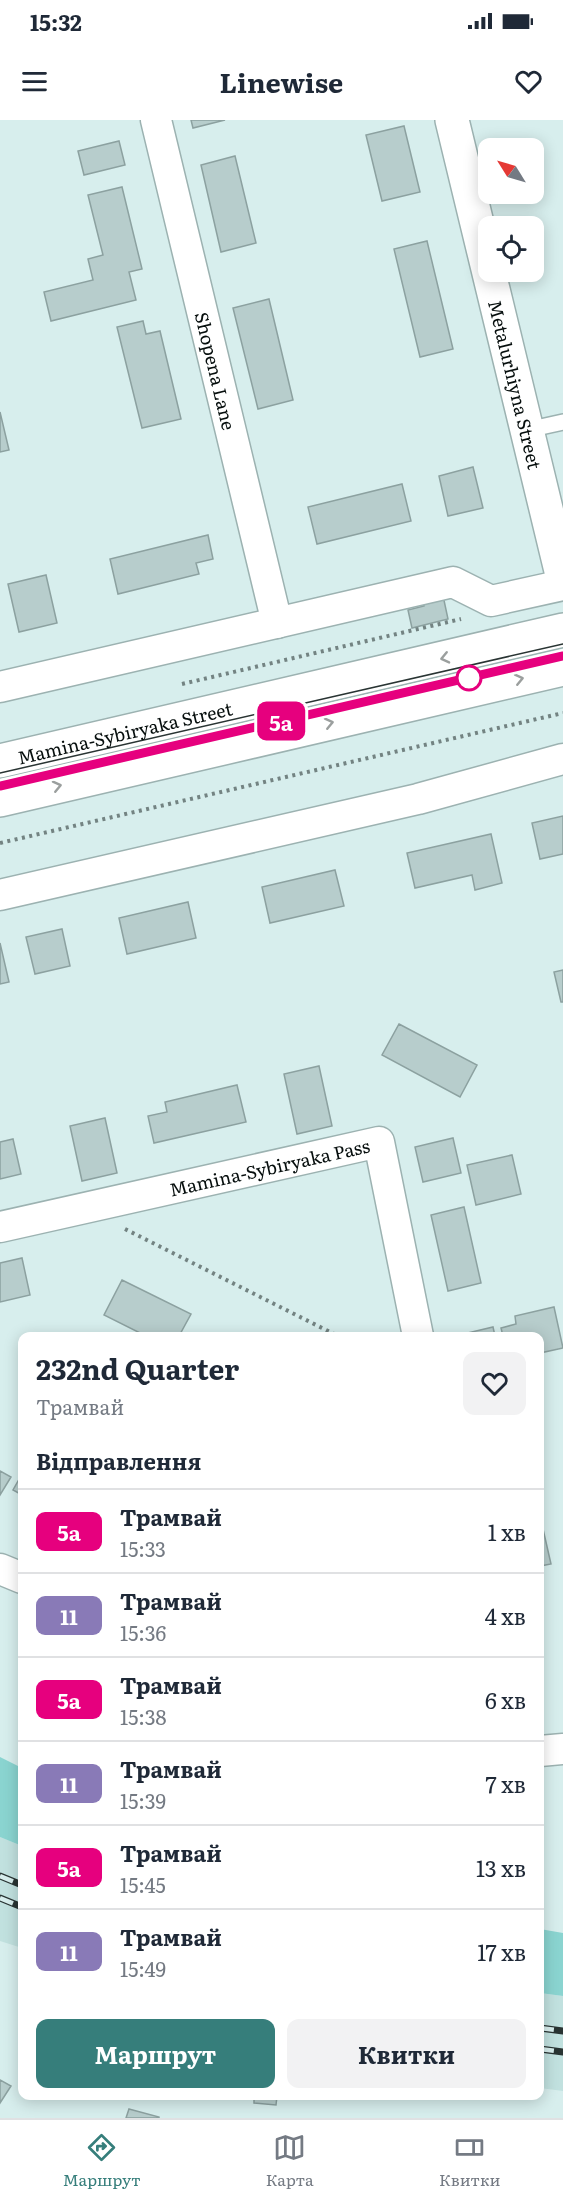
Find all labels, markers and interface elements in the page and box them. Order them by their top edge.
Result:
text: 15:32 [30,5,82,38]
text: Linewise [220,61,343,101]
icon: menu [18,65,51,98]
icon: heart [512,65,545,98]
north arrow [478,138,544,204]
map controls [478,138,544,282]
button: locate [478,216,544,282]
street label: Metalurhiyna Street [482,297,550,473]
street label: Shopena Lane [189,309,244,433]
one-way arrow [440,651,450,664]
unlabelled marker [456,665,482,691]
one-way arrow [514,674,524,687]
street label: Mamina-Sybiryaka Street [15,694,235,770]
line badge: 5а [254,702,308,740]
text: 5а [269,706,293,737]
one-way arrow [324,718,334,731]
one-way arrow [52,781,62,794]
street label: Mamina-Sybiryaka Pass [166,1131,372,1202]
text: 232nd Quarter [36,1347,239,1389]
button: heart [463,1352,526,1415]
text: Трамвай [36,1391,124,1421]
text: Відправлення [36,1444,201,1477]
text: Трамвай [120,1500,222,1533]
text: 1 хв [488,1515,526,1548]
text: 5а [57,1516,81,1547]
text: 15:33 [120,1533,166,1563]
text: Трамвай [120,1584,222,1617]
text: 4 хв [485,1599,526,1632]
text: 11 [60,1600,78,1631]
text: 15:36 [120,1617,166,1647]
text: Трамвай [120,1668,222,1701]
text: 6 хв [485,1683,526,1716]
text: 5а [57,1684,81,1715]
text: 15:38 [120,1701,167,1731]
text: Трамвай [120,1752,222,1785]
text: 7 хв [486,1767,526,1800]
text: 11 [60,1768,78,1799]
text: 15:39 [120,1785,166,1815]
text: Трамвай [120,1836,222,1869]
text: 13 хв [476,1851,526,1884]
text: 5а [57,1852,81,1883]
text: 15:45 [120,1869,166,1899]
text: Трамвай [120,1920,222,1953]
text: 17 хв [477,1935,526,1968]
text: 11 [60,1936,78,1967]
text: 15:49 [120,1953,166,1983]
button: Маршрут [36,2019,275,2088]
button: Квитки [287,2019,526,2088]
tab: Маршрут [63,2131,140,2191]
tab: Карта [266,2131,314,2191]
tab: Квитки [439,2131,500,2191]

